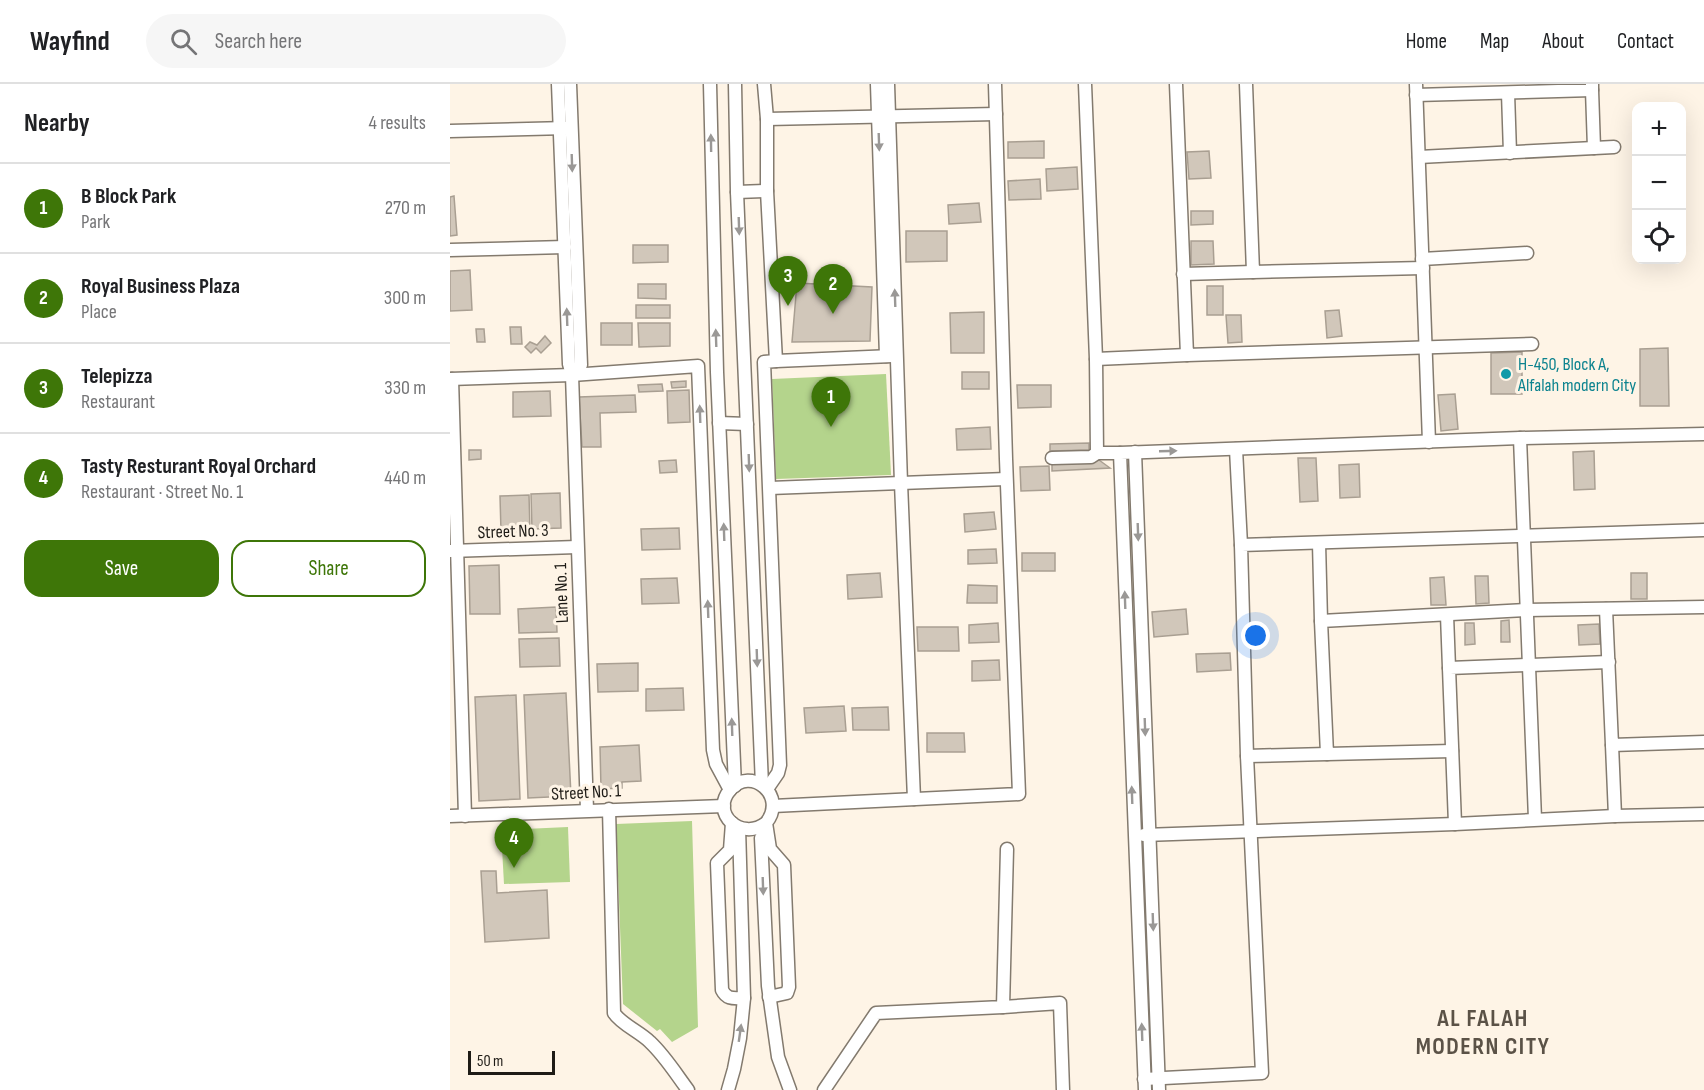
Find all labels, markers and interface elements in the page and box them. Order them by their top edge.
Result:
search box [146,14,566,68]
text: Wayfind [30,25,110,58]
icon: search [167,25,200,58]
text: Search here [215,28,302,55]
text: Home [1406,29,1447,54]
text: Map [1480,29,1509,54]
text: About [1542,29,1584,54]
text: Contact [1617,29,1674,54]
map controls [1632,102,1686,264]
button: + [1632,102,1686,156]
text: Nearby [24,108,90,139]
text: 4 results [369,111,426,135]
one-way arrow [706,133,716,152]
one-way arrow [874,133,883,152]
one-way arrow [568,154,577,173]
button: − [1632,156,1686,210]
text: B Block Park [81,183,176,210]
text: 1 [40,196,47,220]
text: 270 m [385,196,426,220]
text: Park [81,210,110,234]
button: locate [1632,210,1686,264]
one-way arrow [734,217,743,236]
pin: 3 [768,256,808,306]
pin: 2 [814,264,853,314]
text: Royal Business Plaza [81,273,240,300]
text: 2 [39,286,48,310]
text: 300 m [384,286,426,310]
one-way arrow [890,289,899,308]
text: Place [81,300,117,324]
one-way arrow [563,308,572,327]
one-way arrow [712,328,721,347]
place label: H-450, Block A, Alfalah modern City [1517,354,1636,396]
text: Telepizza [81,363,152,390]
marker: H-450, Block A, Alfalah modern City [1499,367,1513,381]
text: 3 [39,376,48,400]
text: 330 m [384,376,426,400]
pin: 1 [812,378,850,427]
text: Restaurant [81,390,155,414]
one-way arrow [695,405,705,424]
one-way arrow [1159,447,1178,456]
text: Tasty Resturant Royal Orchard [81,453,316,480]
one-way arrow [744,454,753,473]
text: 4 [39,466,48,490]
text: 440 m [384,466,426,490]
text: Restaurant · Street No. 1 [81,480,243,504]
street label: Street No. 3 [477,520,549,543]
one-way arrow [1133,522,1142,541]
one-way arrow [719,523,728,542]
button: Save [24,540,219,597]
button: Share [231,540,426,597]
street label: Lane No. 1 [550,562,573,624]
one-way arrow [1121,590,1130,609]
one-way arrow [703,600,712,619]
your location [1241,621,1270,650]
one-way arrow [752,649,761,668]
one-way arrow [1141,717,1150,736]
one-way arrow [728,718,737,737]
street label: Street No. 1 [551,780,622,805]
one-way arrow [1128,785,1137,804]
pin: 4 [494,818,534,868]
one-way arrow [759,876,768,895]
one-way arrow [1148,912,1158,931]
district label: AL FALAH MODERN CITY [1416,1004,1550,1061]
one-way arrow [1138,1022,1147,1041]
one-way arrow [736,1023,745,1042]
scale bar [468,1048,555,1076]
text: 50 m [477,1052,503,1071]

